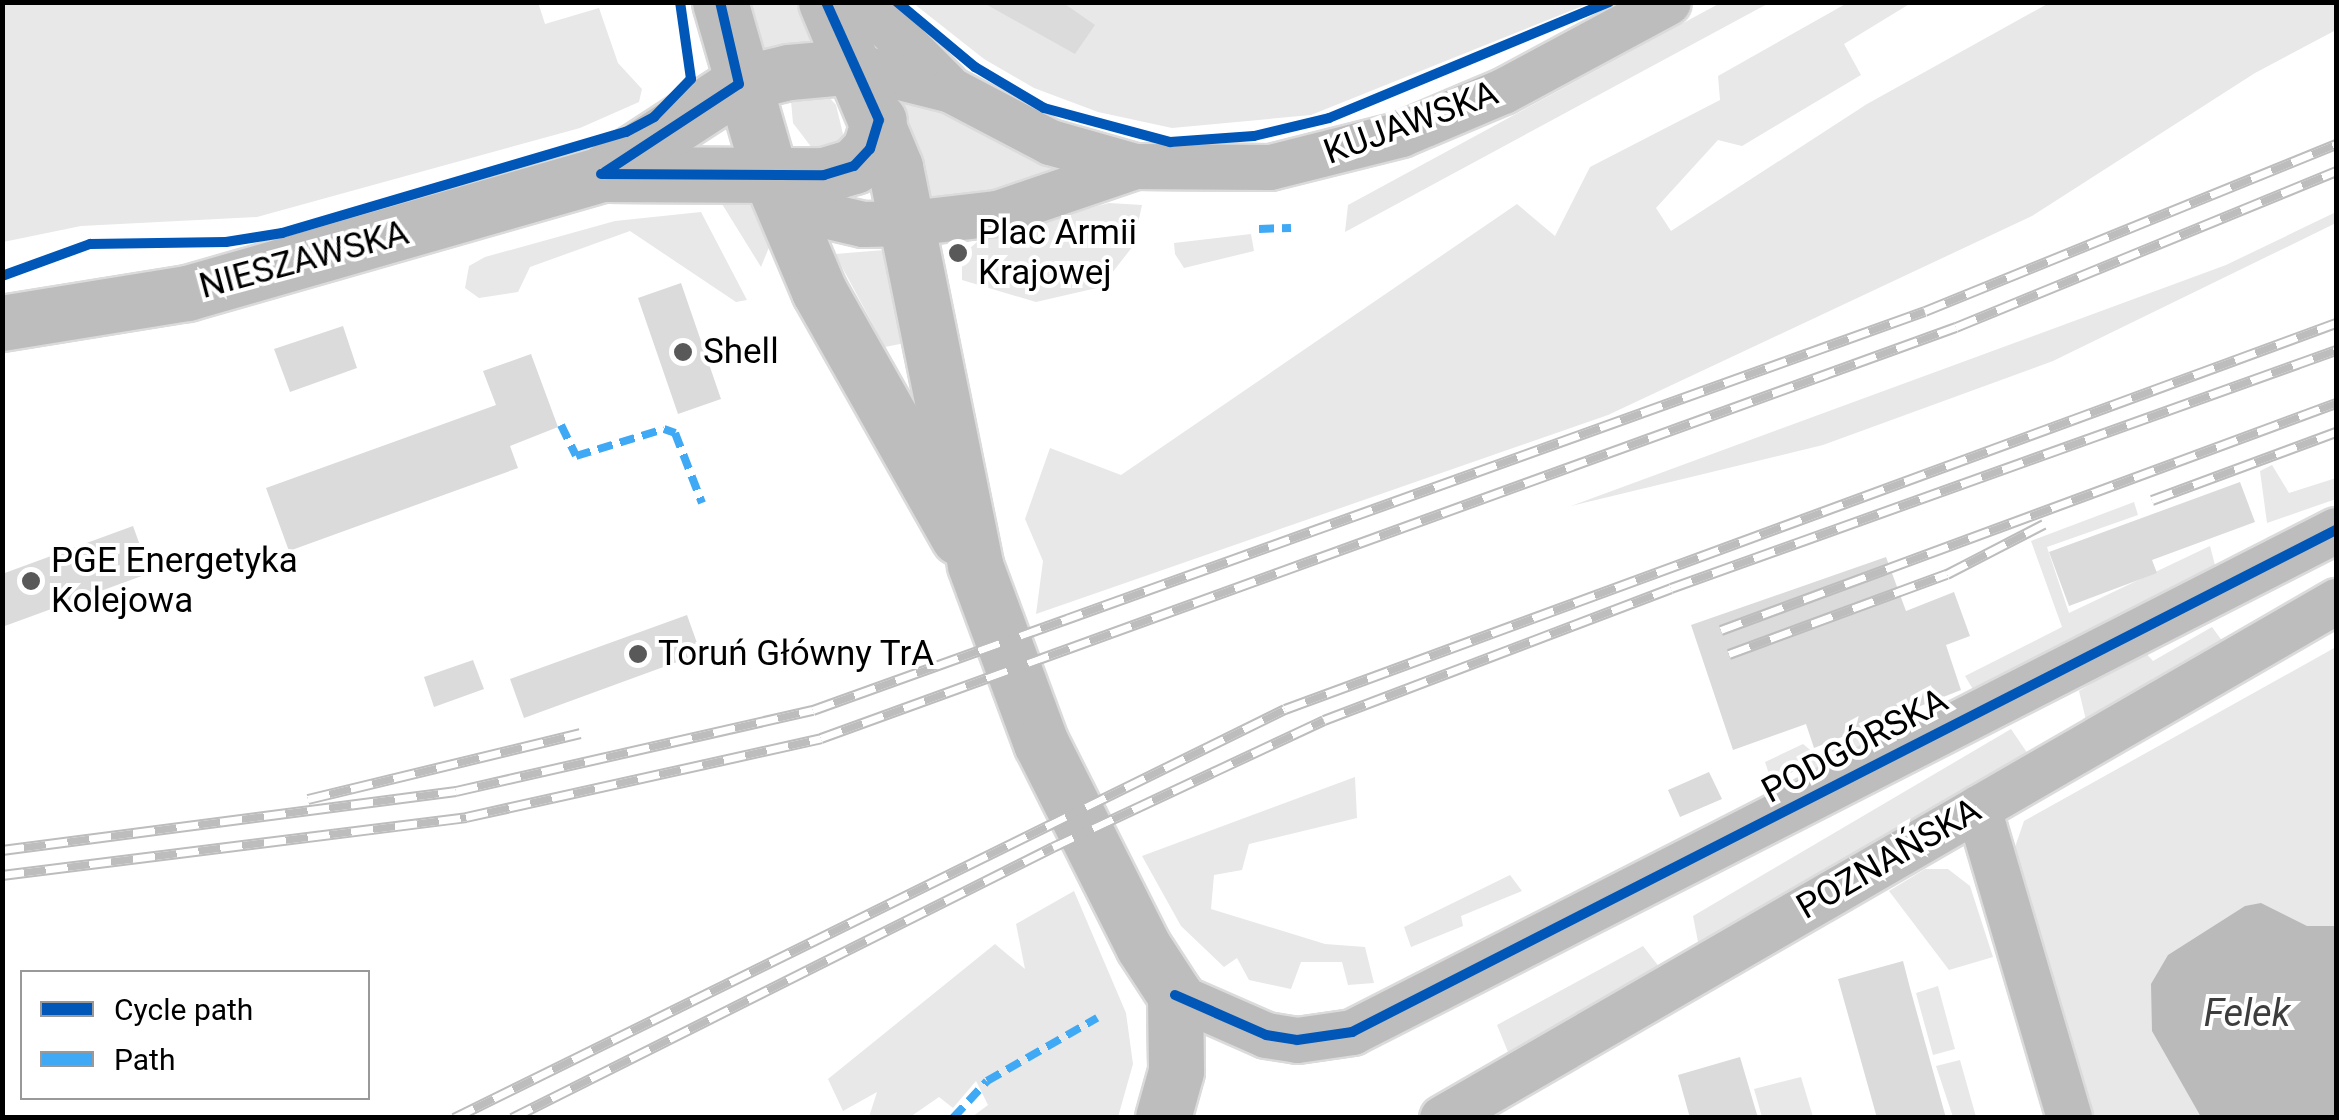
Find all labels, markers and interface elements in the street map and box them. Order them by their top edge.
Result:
street label: KUJAWSKA [1318,72,1504,174]
street label: NIESZAWSKA [195,212,413,308]
place label: Plac Armii Krajowej [978,212,1137,294]
marker: Plac Armii Krajowej [947,242,969,264]
place label: Shell [703,331,779,373]
marker: Shell [672,341,694,363]
place label: PGE Energetyka Kolejowa [51,540,298,622]
marker: PGE Energetyka Kolejowa [20,570,42,592]
place label: Toruń Główny TrA [658,633,935,675]
marker: Toruń Główny TrA [627,643,649,665]
street label: PODGÓRSKA [1755,680,1955,812]
street label: POZNAŃSKA [1790,789,1988,929]
legend [20,970,370,1100]
water label: Felek [2204,991,2290,1037]
text: Cycle path [114,992,253,1027]
text: Path [114,1042,175,1077]

